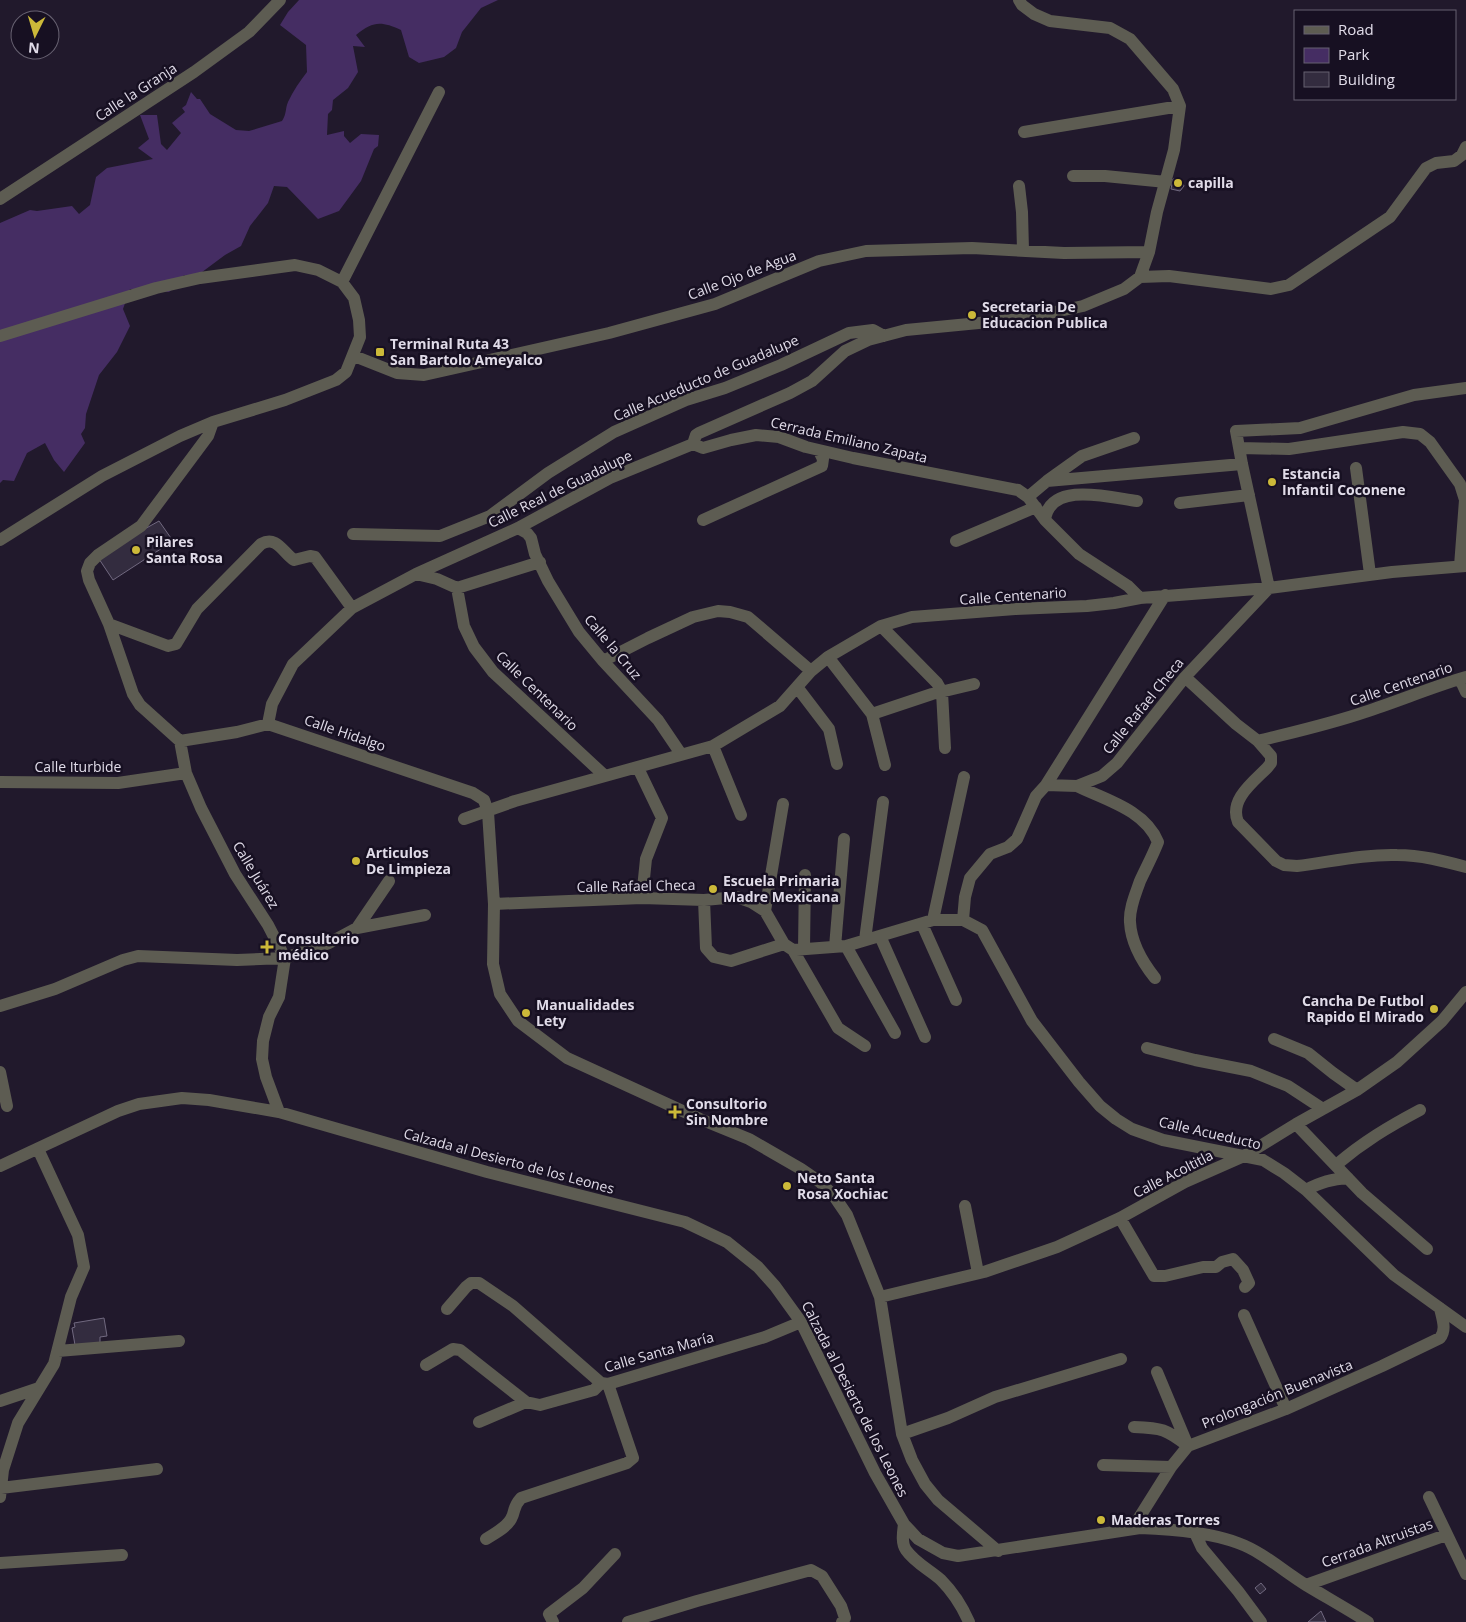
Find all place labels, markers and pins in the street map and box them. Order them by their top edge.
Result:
place label: capilla [1188,173,1234,192]
marker: capilla [1172,177,1184,189]
place label: Secretaria De Educacion Publica [982,297,1108,332]
marker: Secretaria De Educacion Publica [966,309,978,321]
place label: Terminal Ruta 43 San Bartolo Ameyalco [390,334,543,369]
marker: Terminal Ruta 43 San Bartolo Ameyalco [374,346,386,358]
place label: Estancia Infantil Coconene [1282,464,1406,499]
marker: Estancia Infantil Coconene [1266,476,1278,488]
place label: Pilares Santa Rosa [146,532,223,567]
marker: Pilares Santa Rosa [130,544,142,556]
place label: Articulos De Limpieza [366,843,451,878]
marker: Articulos De Limpieza [350,855,362,867]
place label: Escuela Primaria Madre Mexicana [723,871,840,906]
marker: Escuela Primaria Madre Mexicana [707,883,719,895]
place label: Consultorio médico [278,929,360,964]
marker: Consultorio médico [260,940,274,954]
place label: Cancha De Futbol Rapido El Mirado [1302,991,1424,1026]
place label: Manualidades Lety [536,995,635,1030]
marker: Cancha De Futbol Rapido El Mirado [1428,1003,1440,1015]
marker: Manualidades Lety [520,1007,532,1019]
place label: Consultorio Sin Nombre [686,1094,768,1129]
marker: Consultorio Sin Nombre [668,1105,682,1119]
place label: Neto Santa Rosa Xochiac [797,1168,888,1203]
marker: Neto Santa Rosa Xochiac [781,1180,793,1192]
place label: Maderas Torres [1111,1510,1220,1529]
marker: Maderas Torres [1095,1514,1107,1526]

